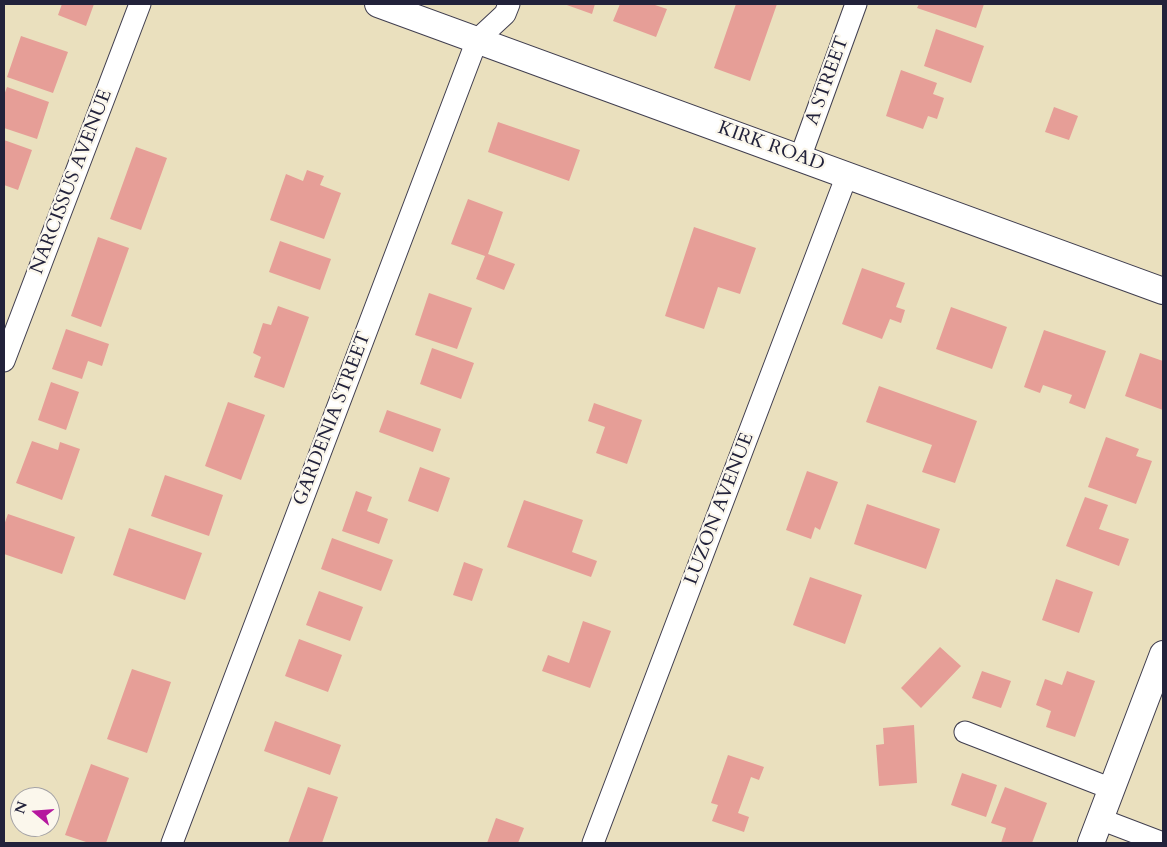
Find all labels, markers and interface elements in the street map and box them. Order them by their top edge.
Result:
street label: A STREET [801,34,855,128]
street label: NARCISSUS AVENUE [26,87,118,277]
street label: KIRK ROAD [715,117,827,177]
street label: GARDENIA STREET [289,329,377,509]
street label: LUZON AVENUE [681,430,759,588]
north arrow [10,787,60,837]
text: N [10,799,32,816]

